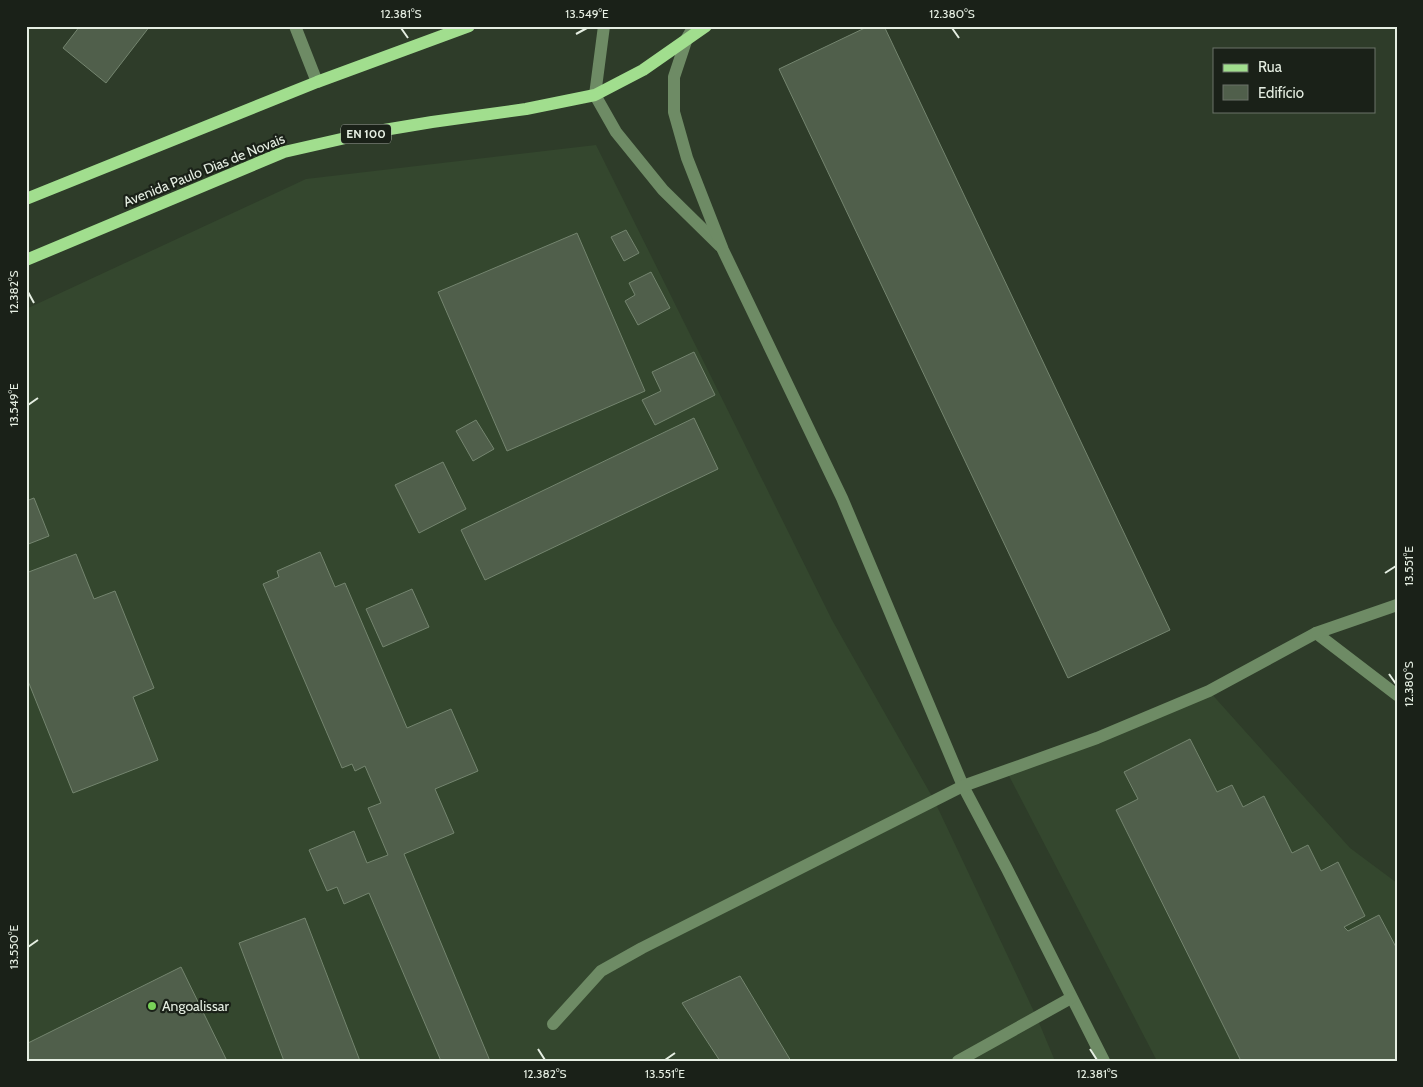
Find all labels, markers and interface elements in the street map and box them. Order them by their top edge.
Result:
text: 12.381°S [381,6,421,21]
text: 13.549°E [565,6,609,21]
text: 12.380°S [929,6,975,21]
legend [1213,48,1376,112]
text: Rua [1258,58,1283,76]
text: Edifício [1258,84,1304,102]
road number: EN 100 [341,125,391,144]
street label: Avenida Paulo Dias de Novais [121,129,288,211]
text: 12.382°S [6,270,21,314]
text: 13.549°E [6,383,21,427]
text: 13.551°E [1401,546,1416,586]
text: 12.380°S [1401,661,1416,707]
text: 13.550°E [6,924,21,969]
place label: Angoalissar [162,997,229,1015]
marker: Angoalissar [146,1000,158,1012]
text: 12.382°S [523,1066,567,1081]
text: 13.551°E [645,1066,685,1081]
text: 12.381°S [1077,1066,1117,1081]

